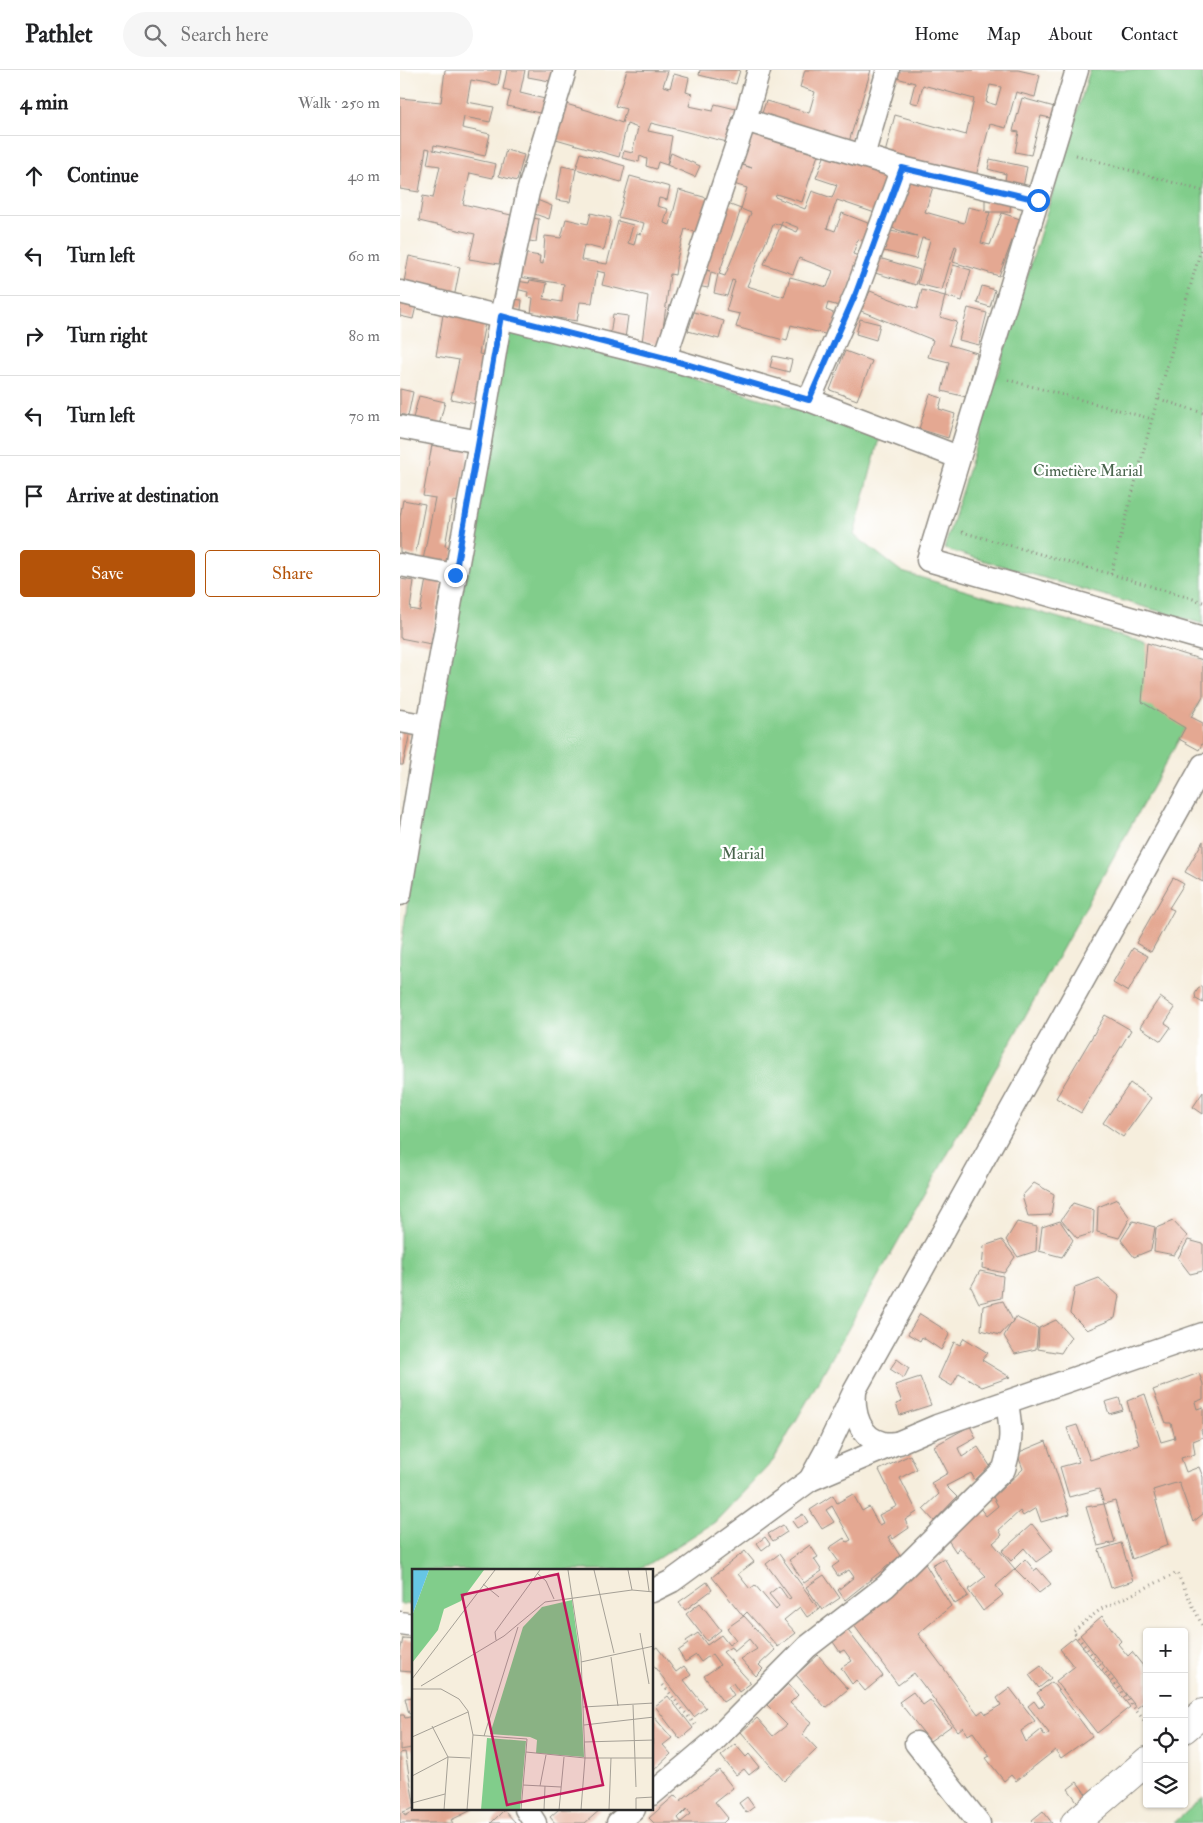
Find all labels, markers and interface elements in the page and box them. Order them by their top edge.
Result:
search box [123,12,473,57]
text: Pathlet [25,19,93,50]
icon: search [141,21,169,49]
text: Search here [181,23,268,47]
text: Home [914,23,959,46]
text: Map [987,23,1021,46]
text: About [1049,23,1093,46]
text: Contact [1121,23,1178,46]
text: 4 min [20,89,68,116]
text: Walk · 250 m [298,93,380,113]
icon: ahead [20,162,48,190]
text: Continue [67,164,138,188]
text: 40 m [347,166,380,186]
route start [1027,189,1050,212]
icon: left [20,242,48,270]
text: Turn left [67,244,135,268]
text: 60 m [348,246,380,266]
icon: right [20,322,48,350]
text: Turn right [67,324,147,348]
text: 80 m [349,326,380,346]
icon: left [20,402,48,430]
text: Turn left [67,404,135,428]
text: 70 m [349,406,380,426]
park label: Cimetière Marial [1033,461,1143,481]
icon: arrive [20,482,48,510]
text: Arrive at destination [67,484,219,508]
button: Save [20,550,195,597]
button: Share [205,550,380,597]
route end [444,564,467,587]
park label: Marial [722,844,764,864]
inset map [412,1569,654,1810]
map controls [1143,1628,1188,1808]
button: + [1143,1628,1188,1673]
button: − [1143,1673,1188,1718]
button: locate [1143,1718,1188,1763]
button: layers [1143,1763,1188,1808]

